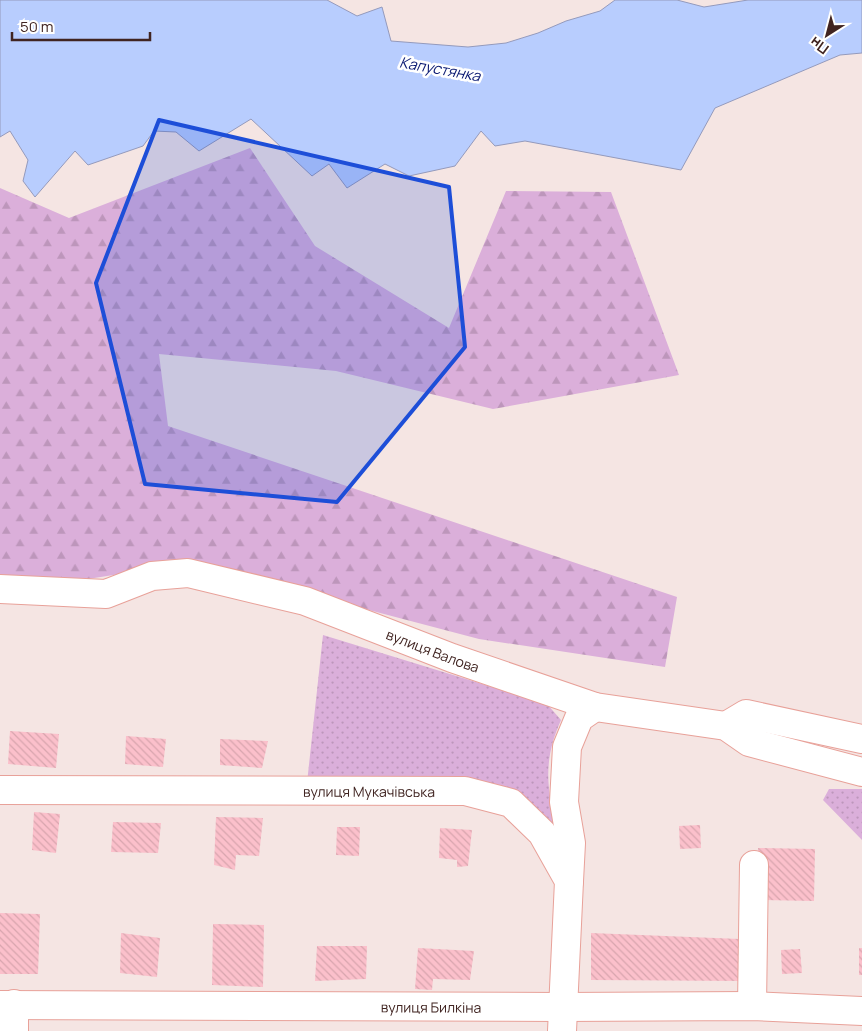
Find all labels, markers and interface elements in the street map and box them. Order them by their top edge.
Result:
scale bar [12,10,150,42]
north arrow [802,10,852,60]
text: 50 m [20,16,54,37]
text: Пн [806,33,832,59]
water label: Капустянка [398,52,483,87]
street label: вулиця Валова [384,624,482,676]
street label: вулиця Мукачівська [303,781,435,800]
street label: вулиця Билкіна [381,997,481,1016]

